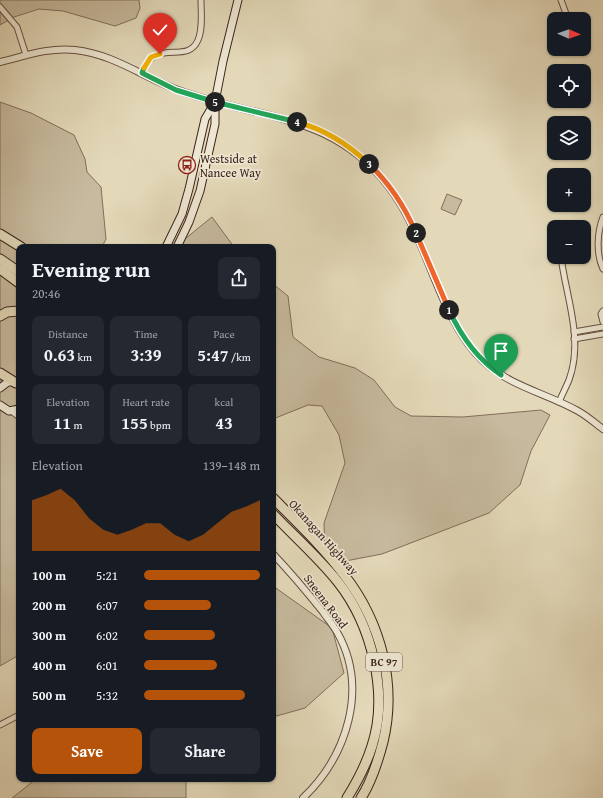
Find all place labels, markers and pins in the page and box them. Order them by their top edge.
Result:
pin [143,13,177,54]
pin: 5 [205,92,225,112]
pin: 4 [287,112,307,132]
place label: Westside at Nancee Way [200,150,261,181]
pin: 3 [359,154,379,174]
bus stop icon: Westside at Nancee Way [177,155,197,175]
pin: 2 [406,223,426,243]
pin: 1 [439,300,459,320]
pin [484,334,518,375]

